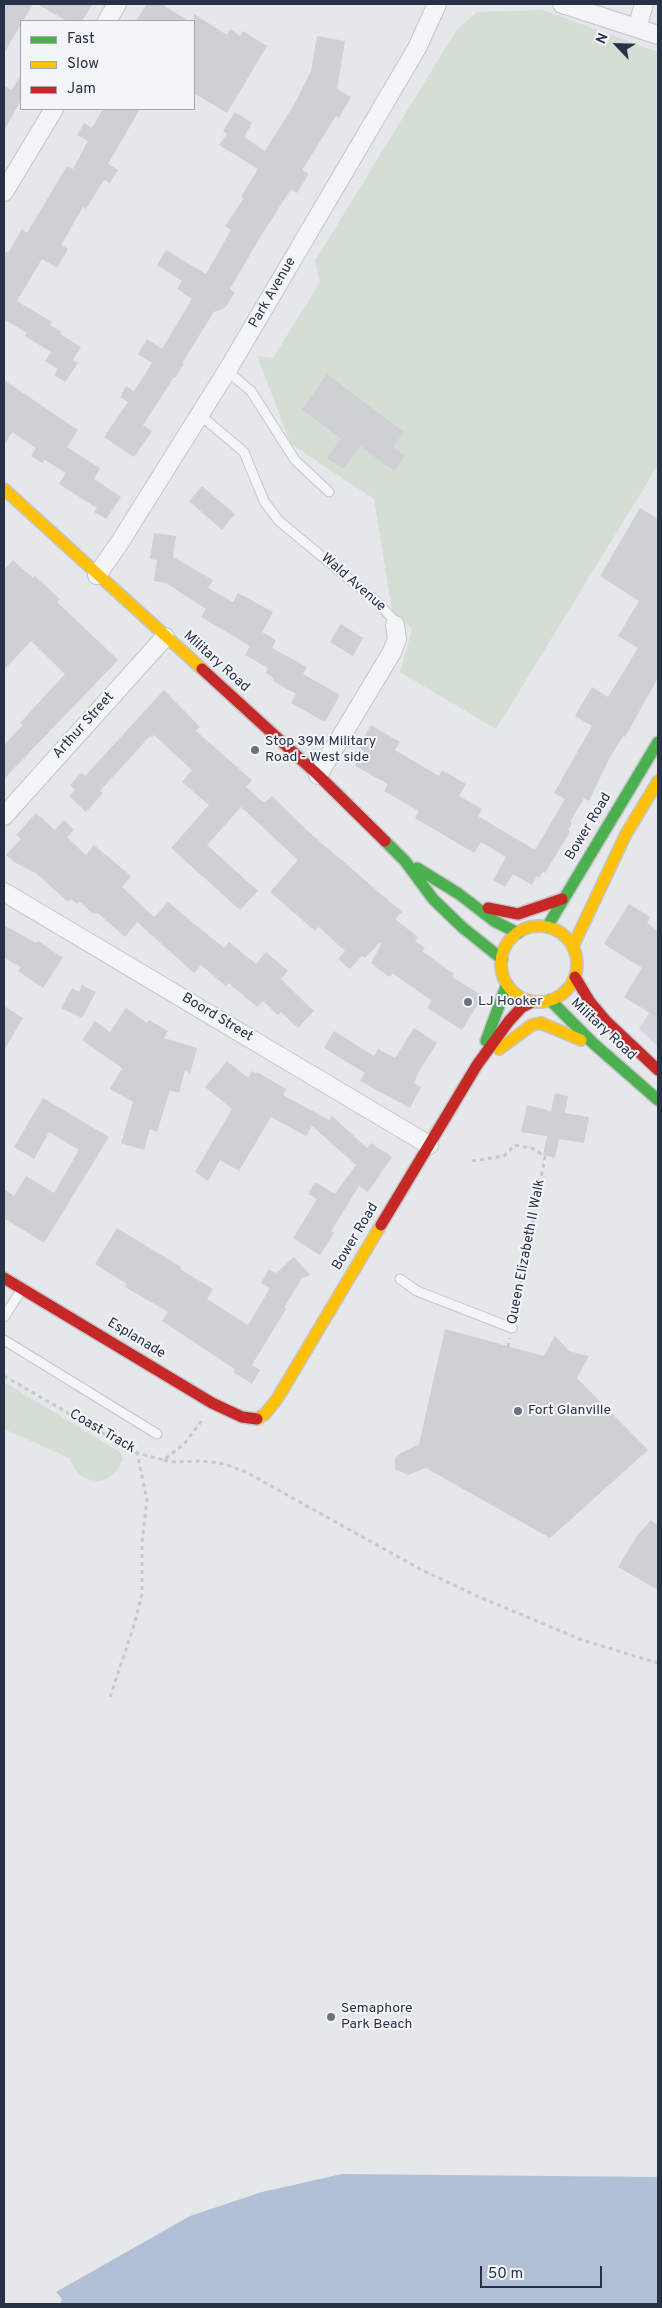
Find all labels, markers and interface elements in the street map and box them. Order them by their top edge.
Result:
legend [20,20,195,110]
north arrow [592,20,642,70]
text: Fast [67,30,95,49]
text: N [593,31,613,47]
text: Slow [67,55,99,74]
text: Jam [67,80,96,99]
street label: Park Avenue [246,255,300,331]
street label: Wald Avenue [317,550,389,616]
street label: Military Road [179,628,253,696]
street label: Arthur Street [50,689,118,763]
place label: Stop 39M Military Road - West side [265,734,376,766]
marker: Stop 39M Military Road - West side [249,744,261,756]
street label: Bower Road [562,790,616,864]
street label: Boord Street [178,990,256,1046]
place label: LJ Hooker [478,994,543,1010]
street label: Military Road [567,995,639,1065]
marker: LJ Hooker [462,996,474,1008]
street label: Queen Elizabeth II Walk [505,1178,549,1326]
street label: Bower Road [329,1200,383,1274]
street label: Esplanade [104,1315,168,1363]
place label: Fort Glanville [528,1403,611,1419]
marker: Fort Glanville [512,1405,524,1417]
street label: Coast Track [66,1406,138,1458]
place label: Semaphore Park Beach [341,2001,413,2034]
marker: Semaphore Park Beach [325,2011,337,2023]
scale bar [482,2256,604,2288]
text: 50 m [488,2265,523,2284]

